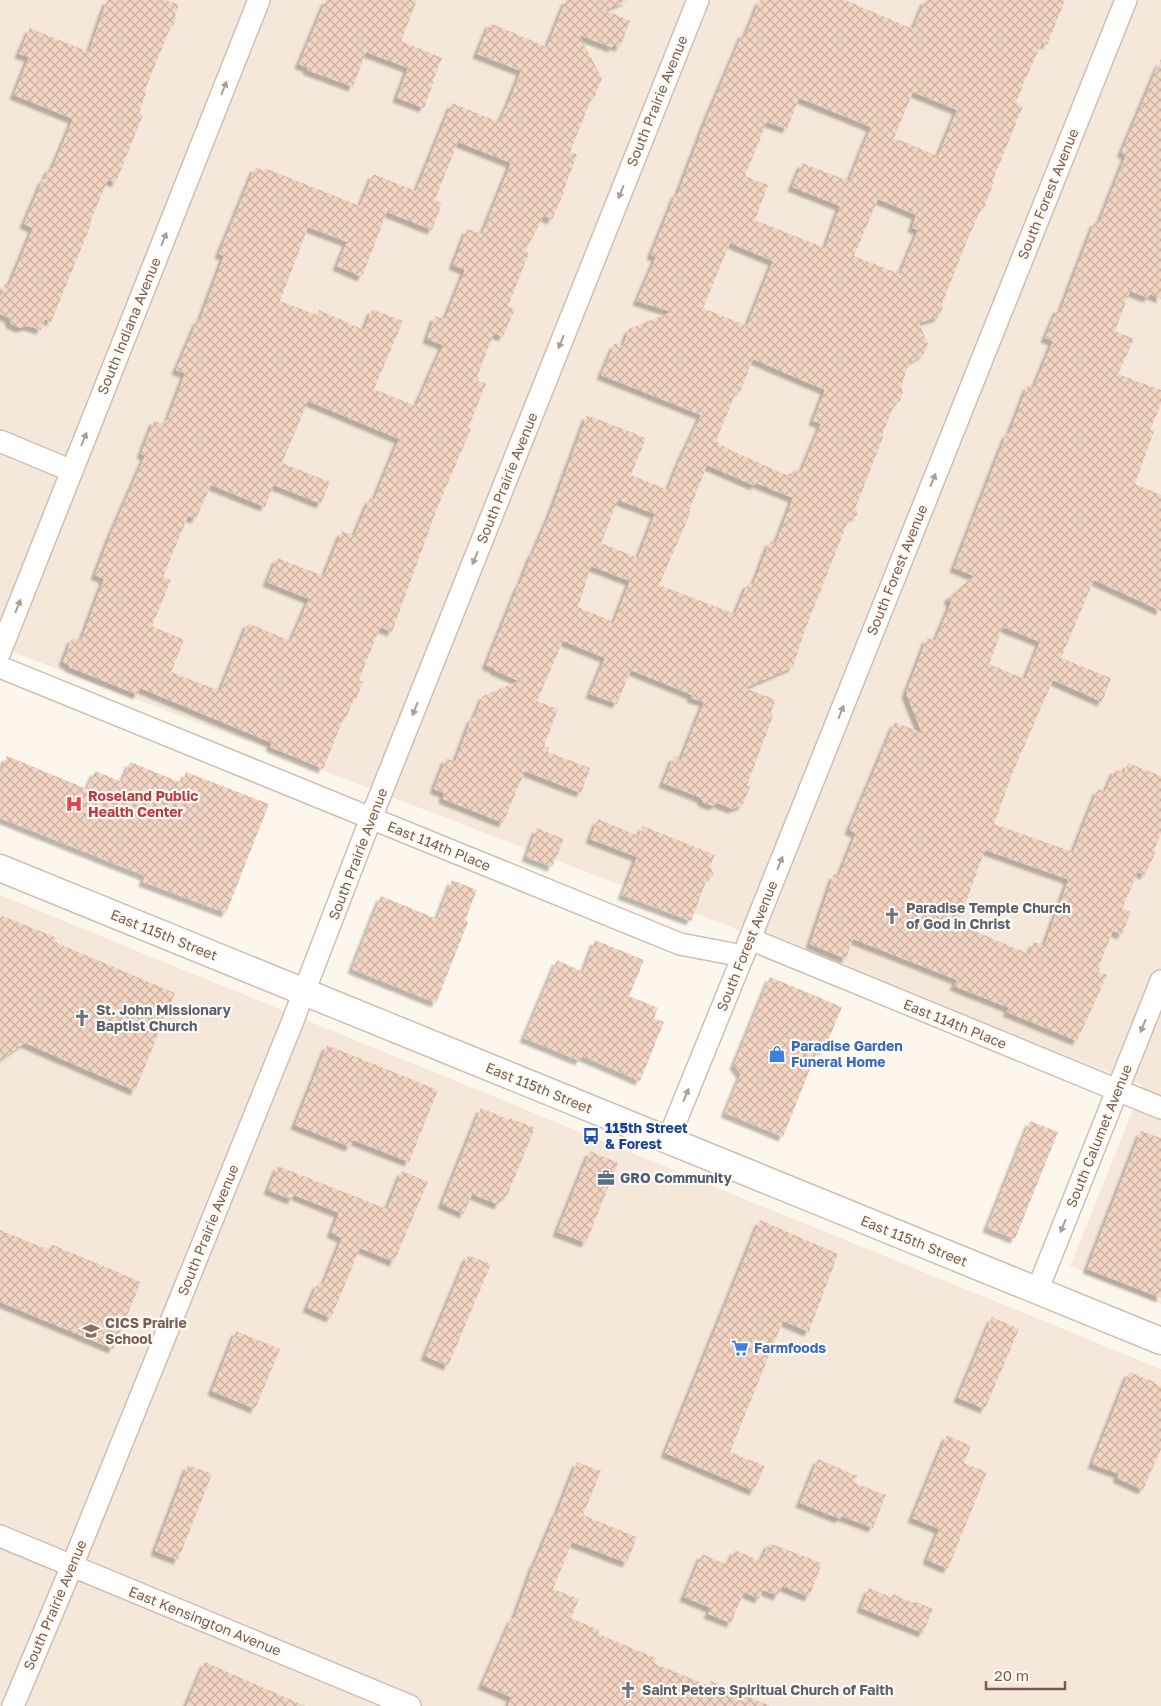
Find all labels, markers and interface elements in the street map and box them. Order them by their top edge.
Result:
street label: South Prairie Avenue [622,33,691,169]
one-way arrow [220,81,228,95]
street label: South Forest Avenue [1014,126,1082,262]
one-way arrow [617,184,625,199]
one-way arrow [160,231,168,246]
street label: South Indiana Avenue [93,255,164,397]
one-way arrow [557,335,564,350]
street label: South Prairie Avenue [472,410,541,546]
one-way arrow [81,432,89,446]
one-way arrow [930,473,938,487]
street label: South Forest Avenue [863,502,931,638]
one-way arrow [471,551,478,566]
one-way arrow [14,598,22,613]
one-way arrow [411,702,419,717]
one-way arrow [837,705,845,720]
street label: South Prairie Avenue [325,785,391,922]
place label: Roseland Public Health Center [88,787,198,820]
hospital icon: Roseland Public Health Center [64,794,84,814]
street label: East 114th Place [385,817,493,874]
one-way arrow [776,855,784,870]
street label: South Forest Avenue [713,878,781,1014]
place label: Paradise Temple Church of God in Christ [906,899,1071,932]
street label: East 115th Street [108,905,220,964]
church icon: Paradise Temple Church of God in Christ [882,906,902,926]
street label: East 114th Place [901,995,1009,1052]
place label: St. John Missionary Baptist Church [96,1001,232,1034]
church icon: St. John Missionary Baptist Church [72,1008,92,1028]
one-way arrow [1139,1019,1146,1034]
place label: Paradise Garden Funeral Home [791,1037,903,1070]
shop icon: Paradise Garden Funeral Home [767,1044,787,1064]
street label: East 115th Street [483,1058,595,1117]
street label: South Calumet Avenue [1062,1062,1135,1210]
one-way arrow [683,1088,691,1102]
place label: 115th Street & Forest [605,1119,688,1152]
bus stop icon: 115th Street & Forest [581,1126,601,1146]
street label: South Prairie Avenue [173,1162,242,1298]
office icon: GRO Community [596,1168,616,1188]
place label: GRO Community [620,1169,733,1186]
street label: East 115th Street [858,1211,970,1270]
one-way arrow [1059,1219,1067,1234]
place label: CICS Prairie School [105,1314,187,1347]
school or university icon: CICS Prairie School [81,1321,101,1341]
supermarket icon: Farmfoods [730,1338,750,1358]
place label: Farmfoods [754,1339,826,1356]
street label: South Prairie Avenue [19,1537,90,1673]
street label: East Kensington Avenue [126,1582,284,1659]
scale bar [986,1658,1065,1690]
text: 20 m [994,1666,1029,1684]
church icon: Saint Peters Spiritual Church of Faith [618,1680,638,1700]
place label: Saint Peters Spiritual Church of Faith [642,1681,893,1698]

